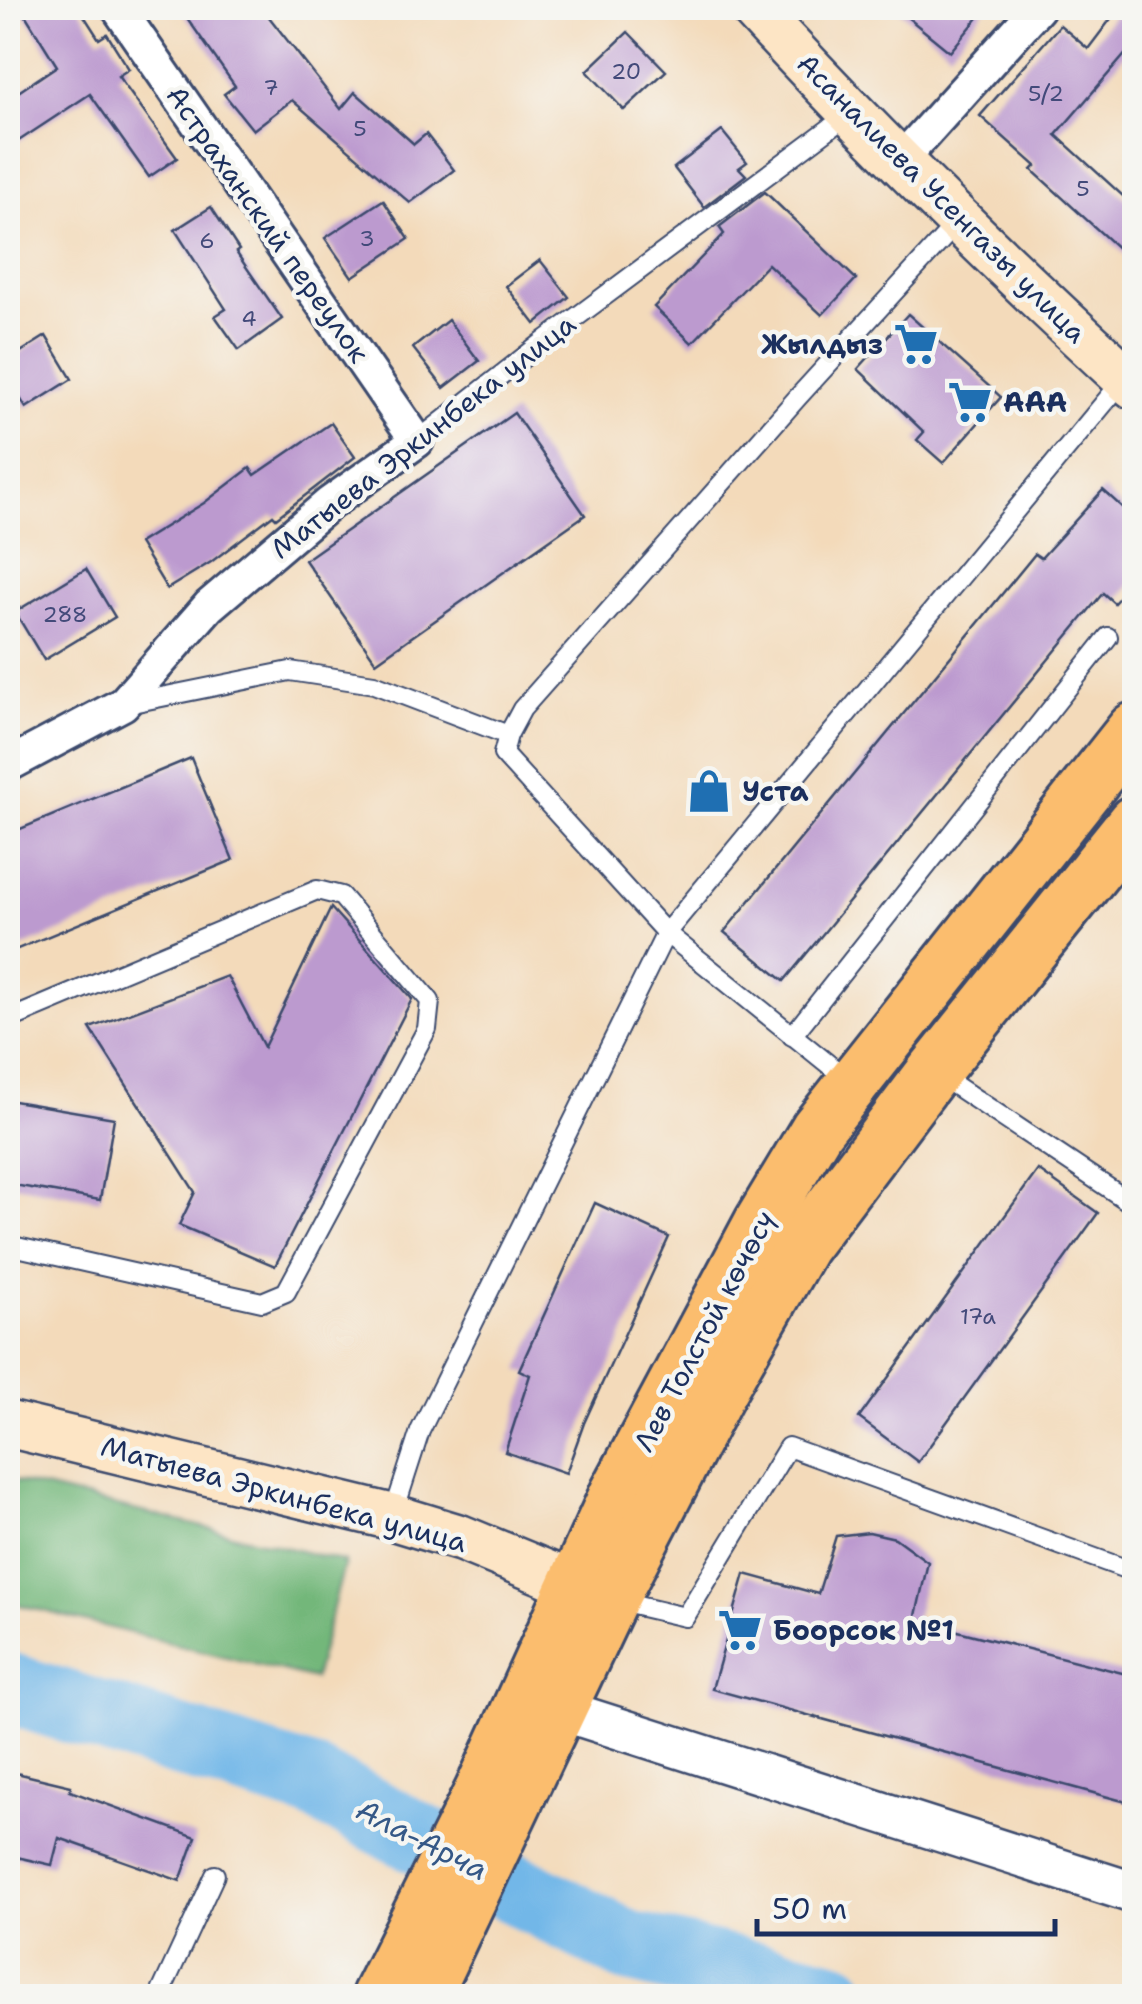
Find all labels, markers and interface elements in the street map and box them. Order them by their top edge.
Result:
street label: Асаналиева Усенгазы улица [789,45,1095,351]
house number: 20 [611,57,641,86]
house number: 7 [263,73,279,102]
street label: Астраханский переулок [158,78,378,370]
house number: 5/2 [1028,79,1064,108]
house number: 5 [353,114,367,143]
house number: 5 [1076,174,1090,203]
house number: 3 [359,224,375,253]
house number: 6 [199,226,215,255]
house number: 4 [241,304,257,333]
street label: Матыева Эркинбека улица [263,305,583,567]
supermarket icon: Жылдыз [892,320,940,368]
place label: Жылдыз [761,325,883,363]
supermarket icon: AAA [946,378,994,426]
place label: AAA [1003,383,1067,421]
house number: 288 [42,600,88,629]
shop icon: Уста [685,767,733,815]
place label: Уста [742,772,809,810]
street label: Лев Толстой көчөсү [624,1204,784,1458]
house number: 17a [960,1302,996,1331]
street label: Матыева Эркинбека улица [97,1427,471,1561]
supermarket icon: Боорсок №1 [716,1606,764,1654]
place label: Боорсок №1 [773,1611,954,1649]
water label: Ала-Арча [349,1789,495,1890]
scale bar [757,1874,1054,1936]
text: 50 m [772,1888,847,1929]

